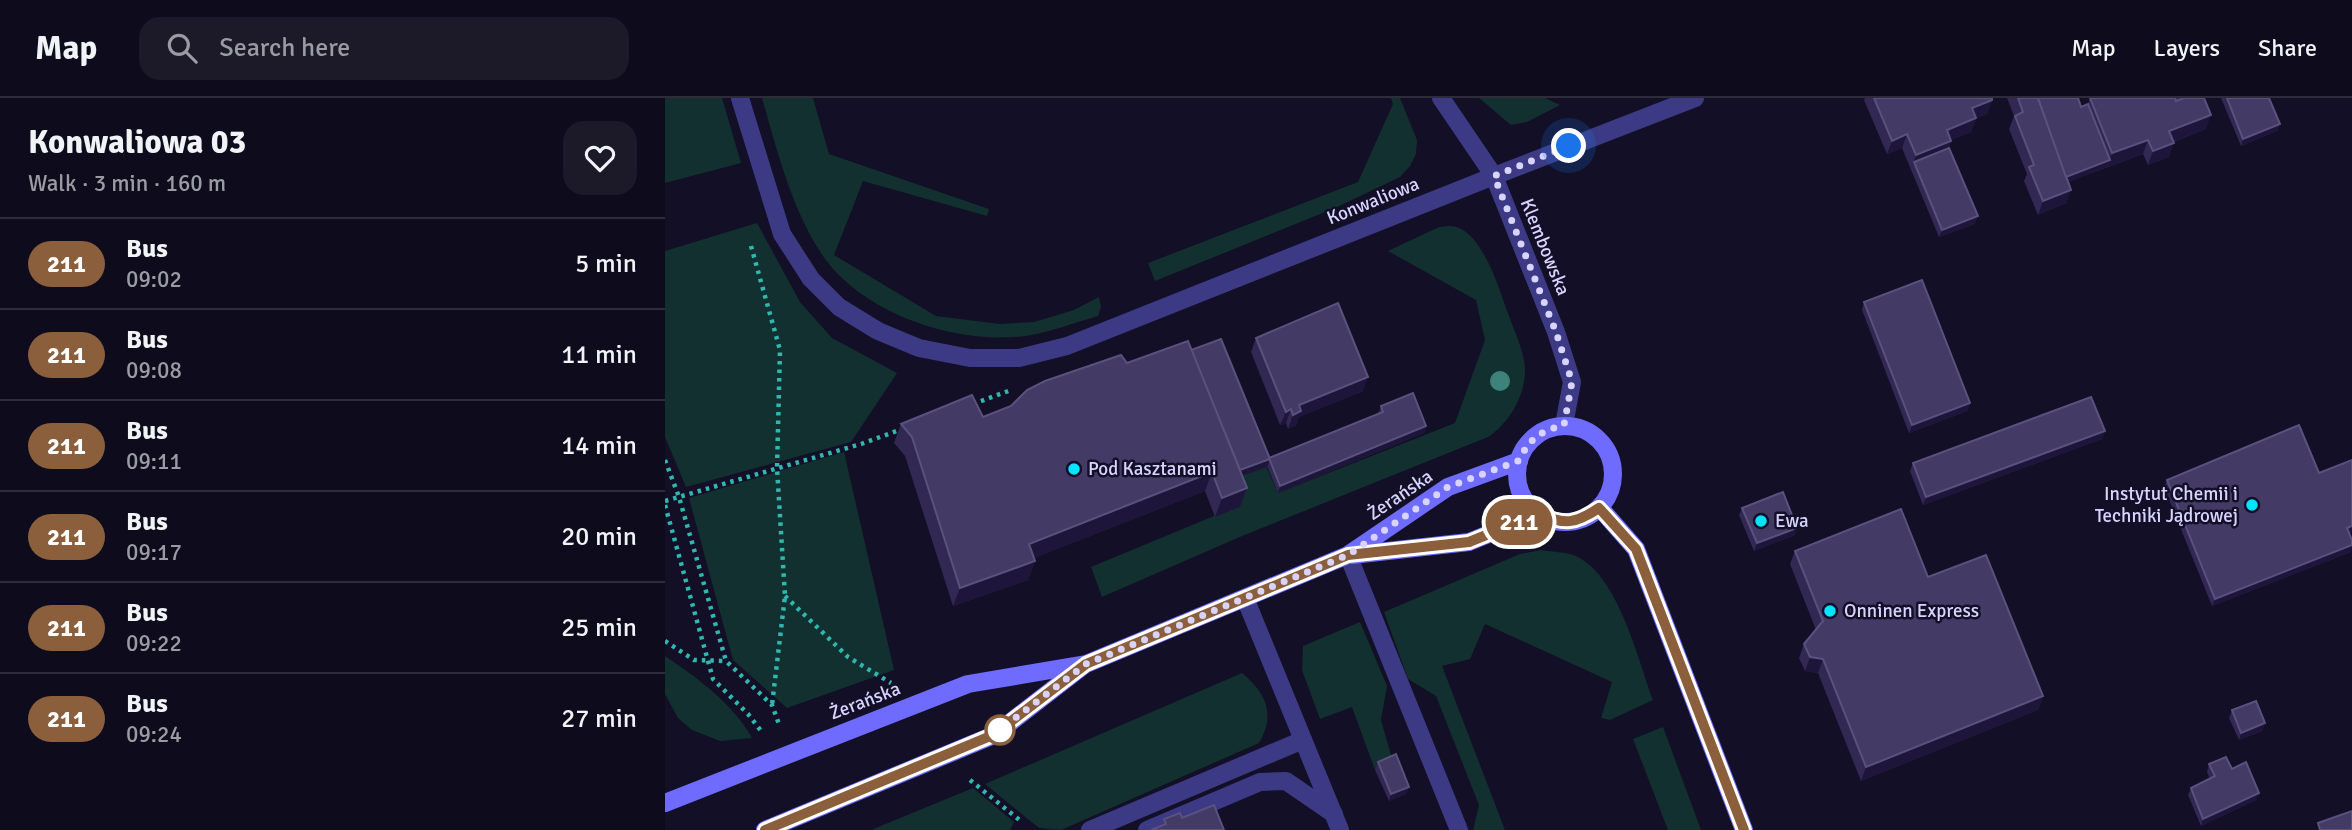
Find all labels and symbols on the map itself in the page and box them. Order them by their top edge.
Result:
your location [1551,128,1586,163]
street label: Konwaliowa [1323,172,1423,230]
street label: Klembowska [1515,195,1575,299]
place label: Pod Kasztanami [1088,457,1217,481]
marker: Pod Kasztanami [1066,461,1082,477]
street label: Żerańska [1363,464,1437,526]
place label: Instytut Chemii i Techniki Jądrowej [2095,482,2238,528]
marker: Instytut Chemii i Techniki Jądrowej [2244,497,2260,513]
line badge: 211 [1479,499,1559,545]
place label: Ewa [1775,509,1809,533]
marker: Ewa [1753,513,1769,529]
place label: Onninen Express [1844,599,1979,623]
marker: Onninen Express [1822,603,1838,619]
street label: Żerańska [826,677,904,725]
unlabelled marker [985,715,1015,745]

